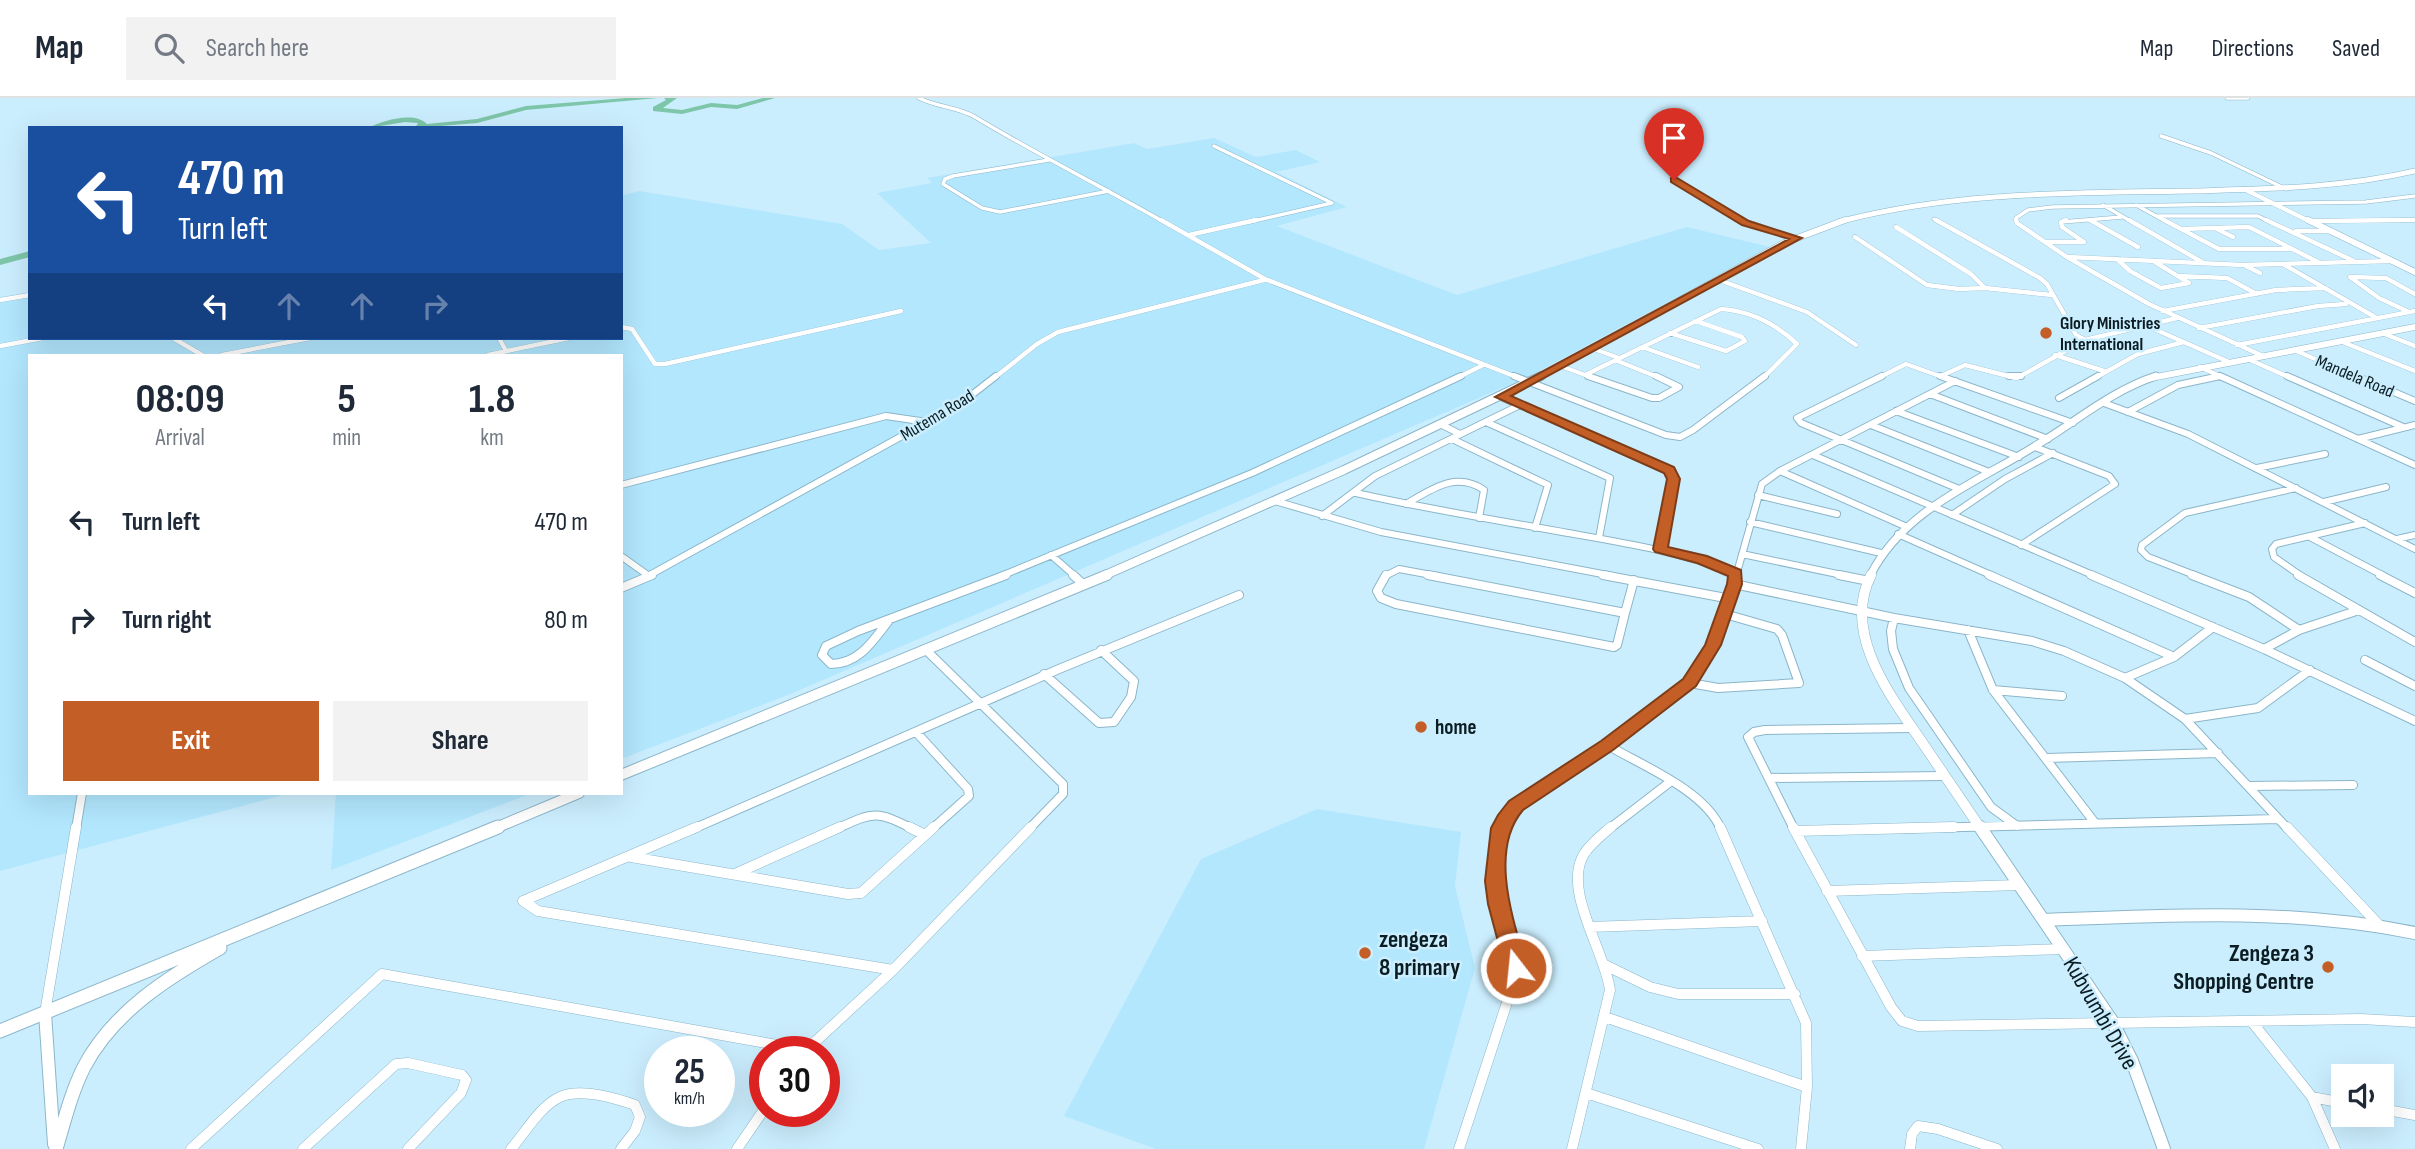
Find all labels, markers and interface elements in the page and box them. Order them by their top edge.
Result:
search box [126,17,616,80]
text: Map [35,28,84,68]
icon: search [150,29,188,67]
text: Search here [206,33,309,64]
text: Map [2140,34,2173,63]
text: Directions [2211,34,2294,63]
text: Saved [2332,34,2380,63]
pin [1644,108,1704,180]
icon: arrive [1655,119,1693,157]
text: 470 m [178,150,285,209]
icon: left [63,154,154,245]
text: Turn left [178,210,268,249]
icon: left [197,287,235,325]
icon: ahead [270,287,308,325]
icon: ahead [343,287,381,325]
icon: right [416,287,454,325]
place label: Glory Ministries International [2060,313,2160,355]
marker: Glory Ministries International [2038,325,2054,341]
street label: Mandela Road [2312,351,2397,402]
text: 08:09 [136,374,225,425]
text: 5 [337,374,356,425]
text: 1.8 [469,374,515,425]
street label: Mutema Road [897,385,978,446]
text: Arrival [155,424,205,452]
text: min [332,424,361,452]
text: km [480,424,504,452]
icon: left [63,503,101,541]
text: Turn left [122,507,200,538]
text: 470 m [535,507,588,538]
icon: right [63,601,101,639]
text: Turn right [122,605,211,636]
text: 80 m [544,605,588,636]
button: Exit [63,701,319,781]
button: Share [333,701,588,781]
place label: home [1435,715,1476,740]
marker: home [1413,719,1429,735]
place label: zengeza 8 primary [1379,925,1460,982]
position arrow [1479,931,1553,1005]
place label: Zengeza 3 Shopping Centre [2173,939,2314,996]
marker: zengeza 8 primary [1357,945,1373,961]
street label: Kubvumbi Drive [2057,952,2144,1075]
marker: Zengeza 3 Shopping Centre [2320,959,2336,975]
speed limit sign: 30 [749,1036,840,1127]
text: 25 [674,1051,705,1094]
map controls [2331,1064,2394,1127]
button: sound [2331,1064,2394,1127]
text: km/h [674,1088,705,1109]

